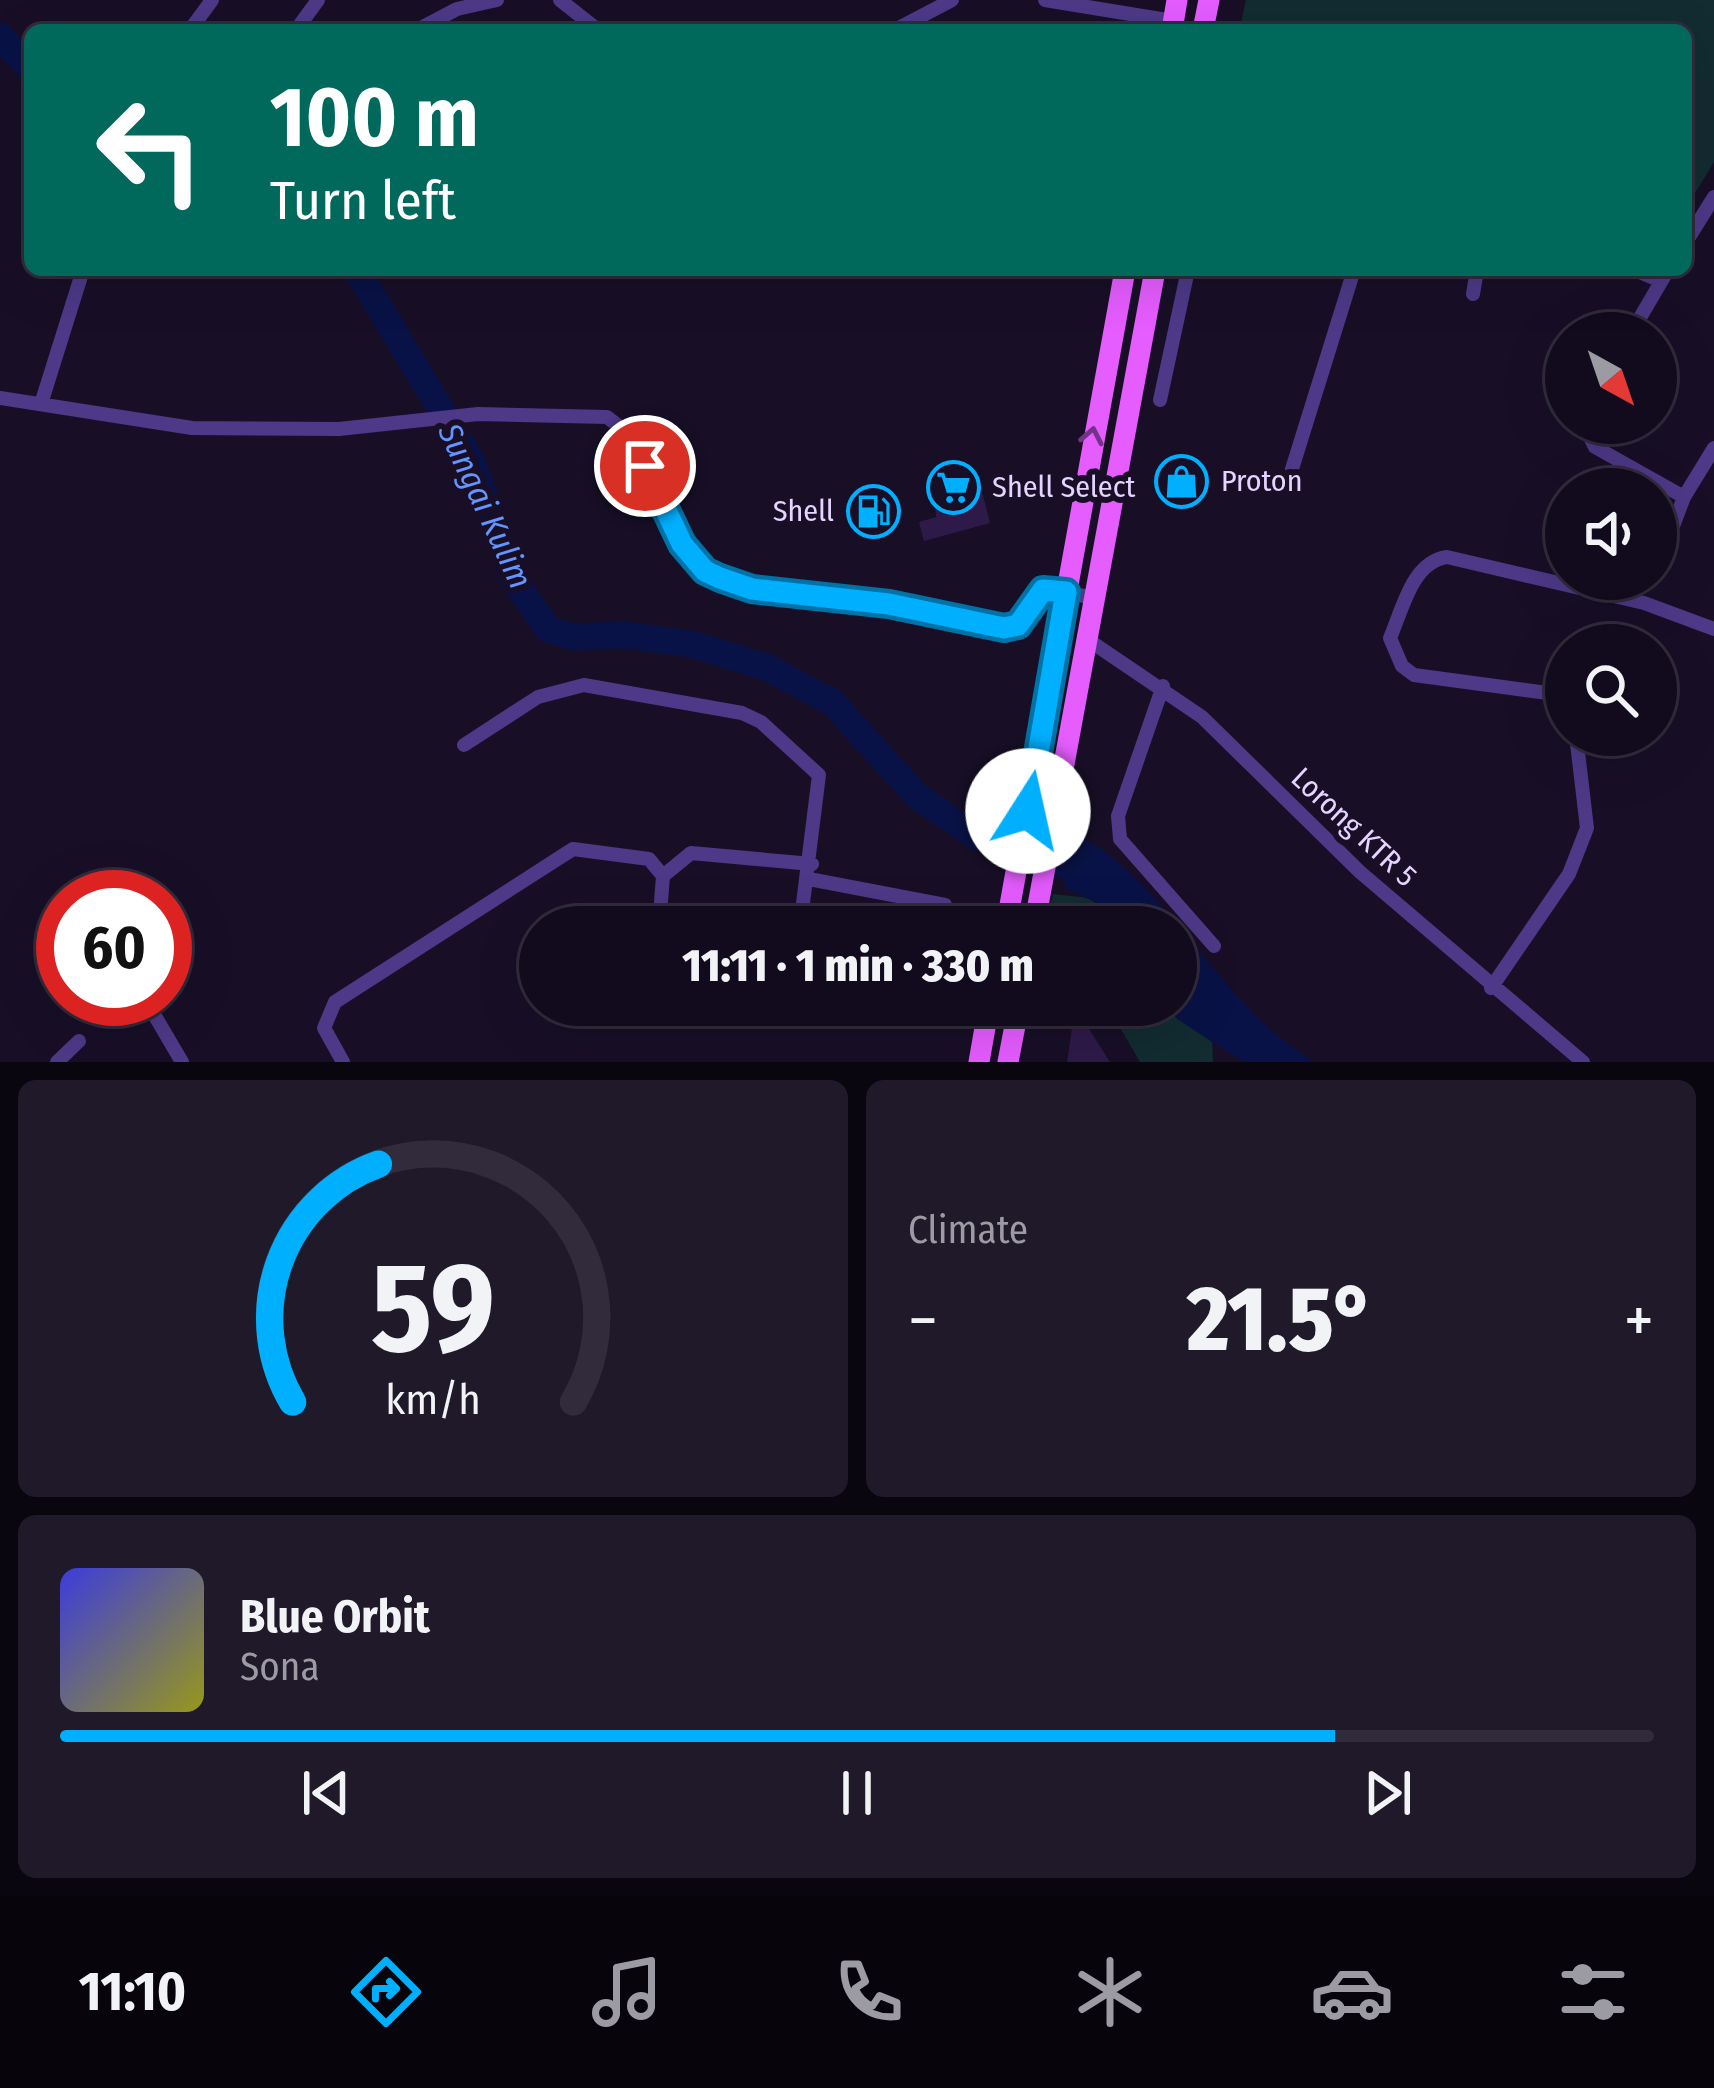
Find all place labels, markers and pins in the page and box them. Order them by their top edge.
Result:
pin [594,415,696,517]
shop icon: Proton [1154,453,1210,509]
supermarket icon: Shell Select [925,459,981,515]
place label: Proton [1221,463,1302,499]
place label: Shell Select [992,469,1136,505]
fuel station icon: Shell [845,483,901,539]
place label: Shell [773,493,834,529]

